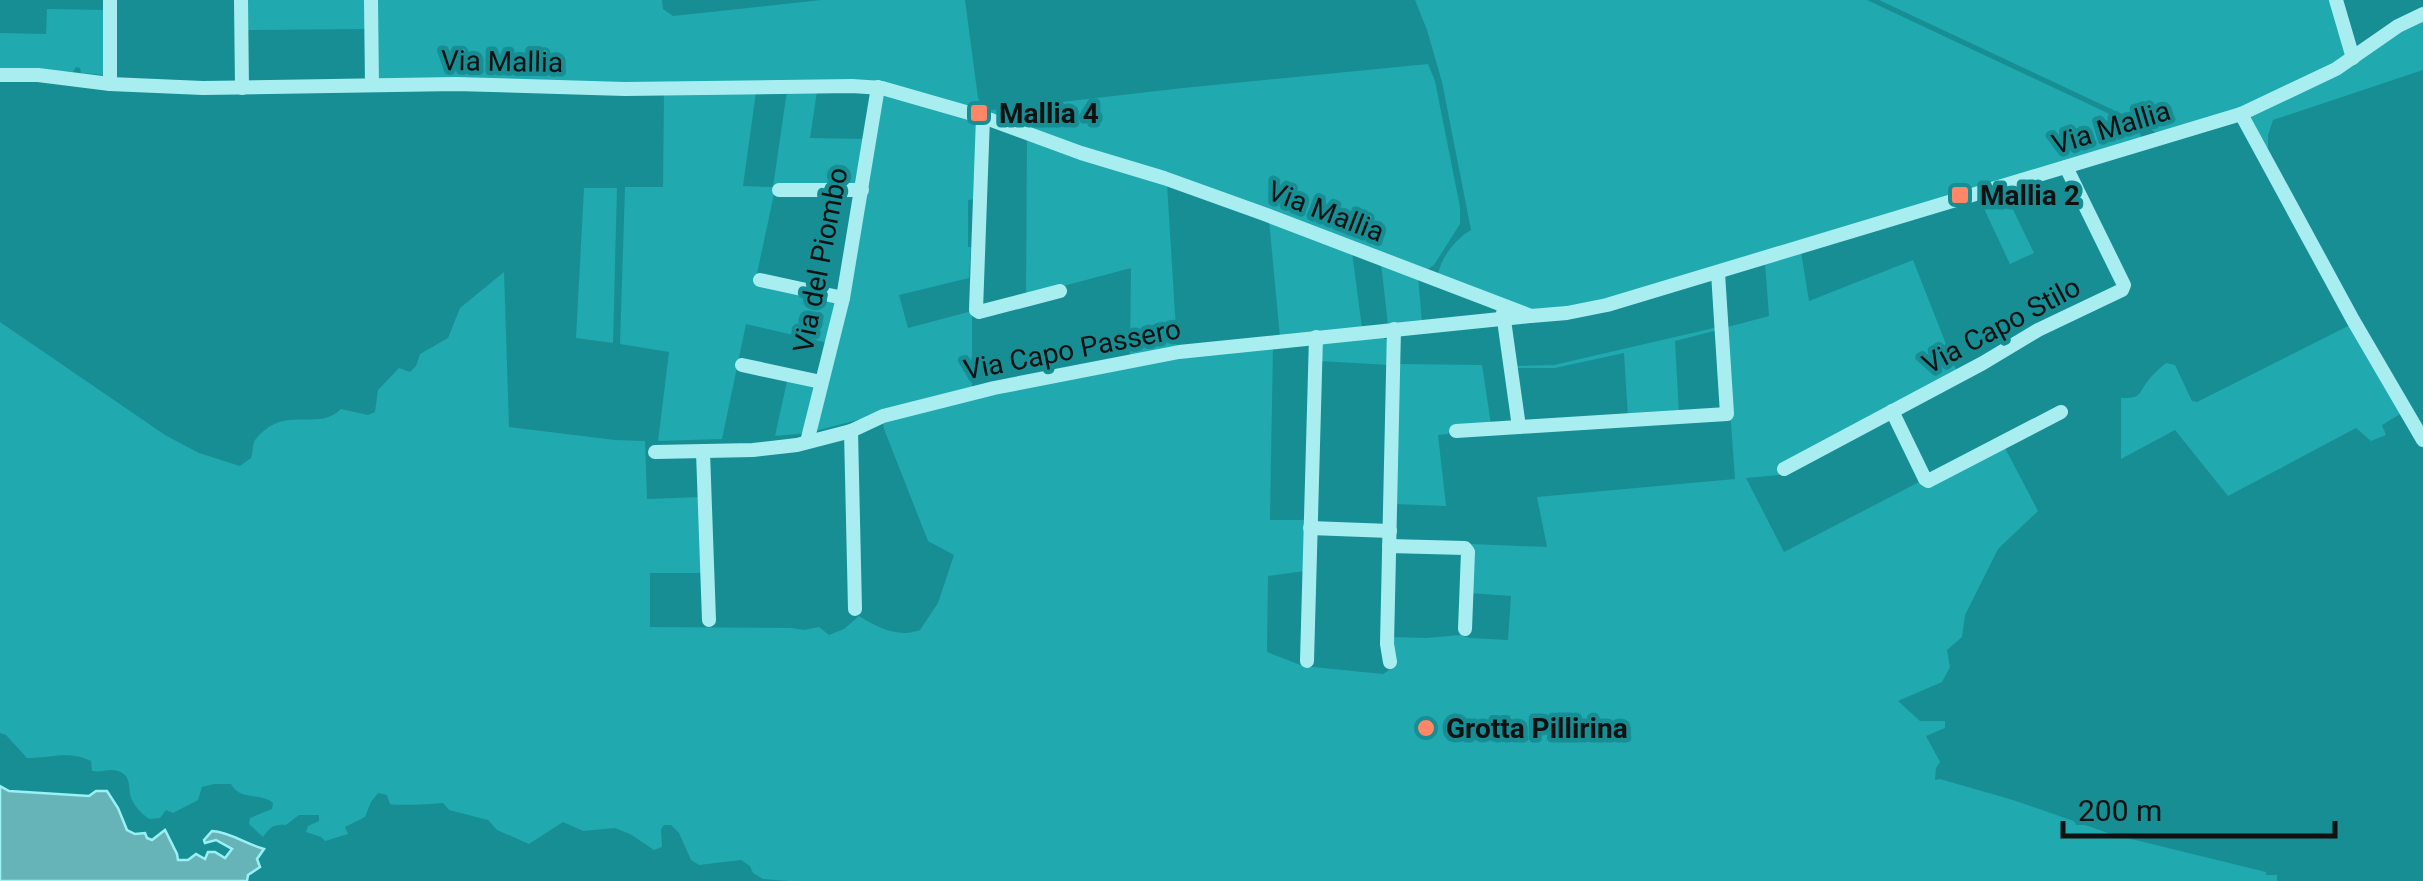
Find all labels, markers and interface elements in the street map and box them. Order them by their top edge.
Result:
street label: Via Mallia [441,44,563,79]
street label: Via Mallia [2048,94,2174,161]
place label: Mallia 4 [999,97,1099,130]
marker: Mallia 4 [968,102,990,124]
street label: Via del Piombo [786,165,855,355]
street label: Via Mallia [1263,174,1389,249]
place label: Mallia 2 [1980,179,2080,212]
marker: Mallia 2 [1949,184,1971,206]
street label: Via Capo Stilo [1917,270,2086,381]
street label: Via Capo Passero [961,312,1184,387]
place label: Grotta Pillirina [1446,712,1628,745]
marker: Grotta Pillirina [1415,717,1437,739]
scale bar [2063,776,2336,838]
text: 200 m [2078,793,2162,828]

